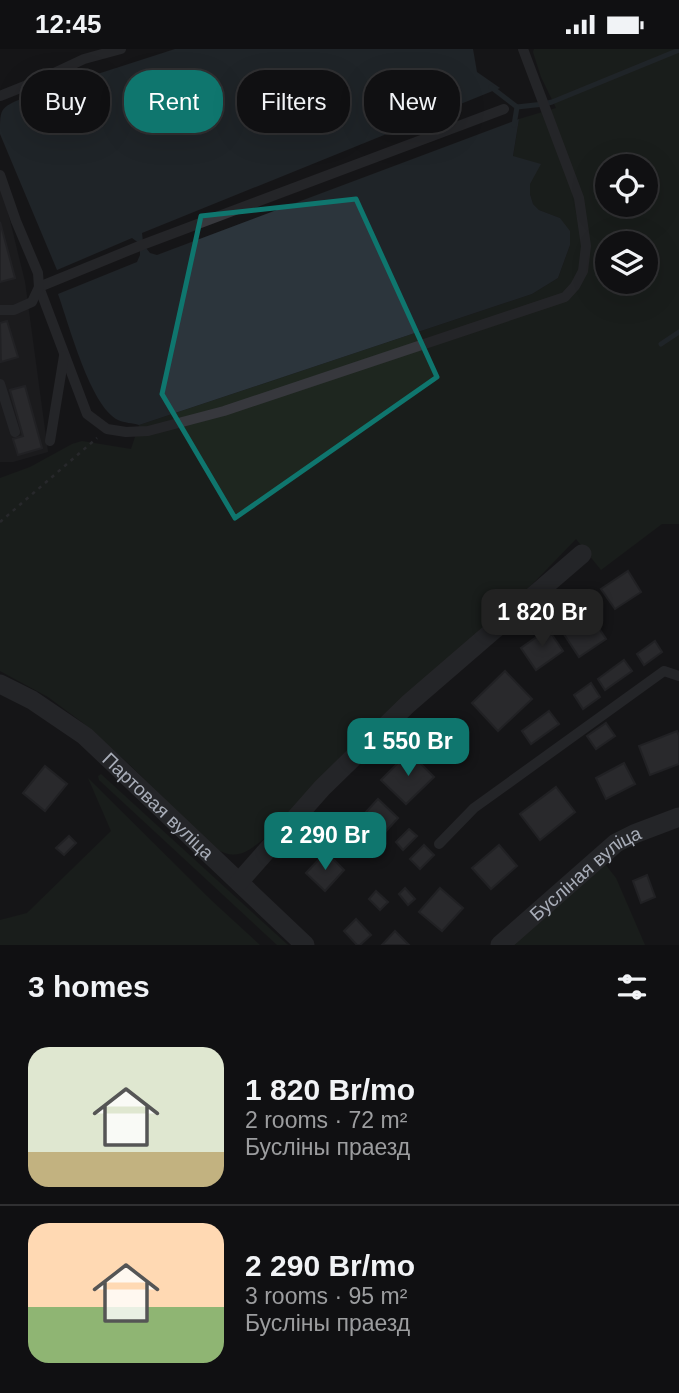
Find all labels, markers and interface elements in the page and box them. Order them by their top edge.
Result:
text: 12:45 [35,9,102,39]
chip: Buy [21,70,110,133]
chip: Rent [124,70,223,133]
chip: Filters [237,70,350,133]
chip: New [364,70,460,133]
map controls [595,154,658,294]
button: locate [595,154,658,217]
button: layers [595,231,658,294]
pin: 1 820 Br [470,589,614,649]
text: 1 820 Br [497,599,587,625]
pin: 1 550 Br [336,719,480,778]
text: 1 550 Br [363,728,453,754]
street label: Партовая вуліца [98,748,218,864]
pin: 2 290 Br [253,813,397,872]
text: 2 290 Br [280,822,370,848]
street label: Бусліная вуліца [526,822,644,925]
icon: filters [613,968,651,1006]
text: 3 homes [28,970,150,1003]
text: 1 820 Br/mo [245,1073,415,1106]
icon: home [84,1075,168,1159]
text: 2 rooms · 72 m² [245,1107,407,1133]
text: Бусліны праезд [245,1134,410,1160]
text: 2 290 Br/mo [245,1249,415,1282]
icon: home [84,1251,168,1335]
text: 3 rooms · 95 m² [245,1283,407,1309]
text: Бусліны праезд [245,1310,410,1336]

